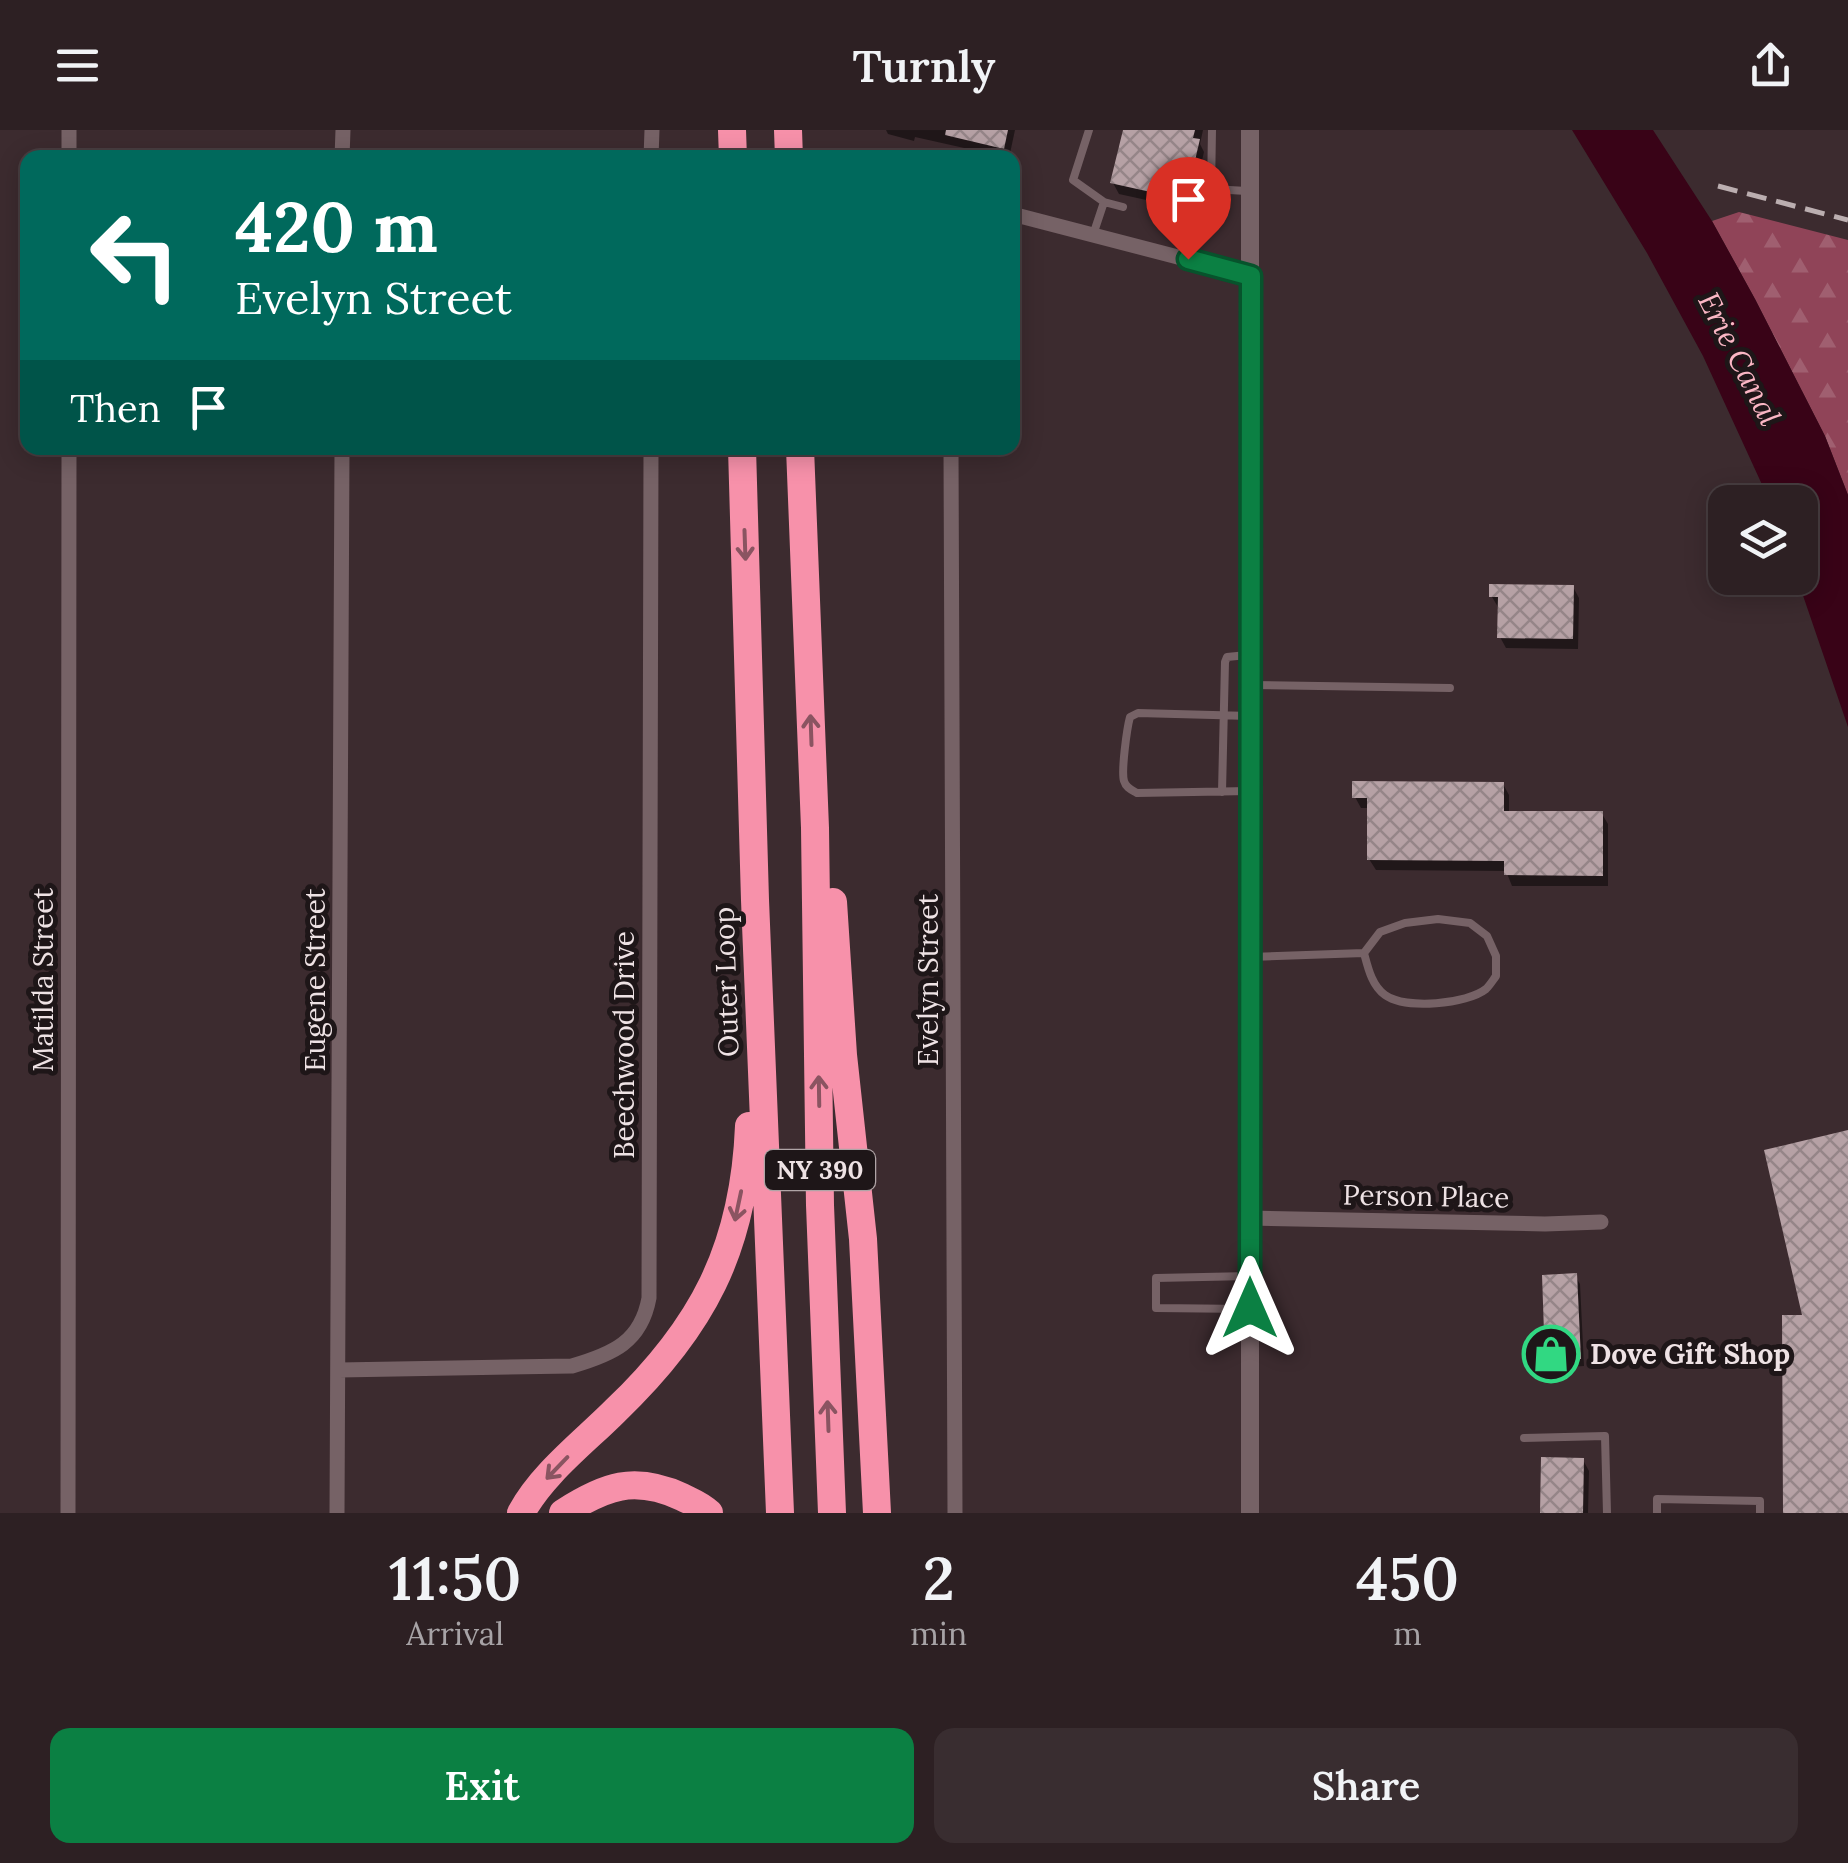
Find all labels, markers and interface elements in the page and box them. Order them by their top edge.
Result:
text: Turnly [852,37,996,94]
icon: menu [50,38,105,93]
icon: share [1743,38,1798,93]
pin [1146,157,1231,260]
icon: arrive [1161,172,1216,227]
text: 420 m [235,182,438,271]
icon: left [70,190,200,320]
text: Evelyn Street [235,269,512,326]
water label: Erie Canal [1690,286,1790,432]
icon: arrive [181,380,236,435]
text: Then [70,384,161,432]
map controls [1708,485,1818,595]
button: layers [1708,485,1818,595]
one-way arrow [735,528,754,560]
one-way arrow [801,715,820,747]
street label: Matilda Street [25,888,61,1072]
street label: Eugene Street [297,888,333,1072]
street label: Evelyn Street [910,894,946,1066]
street label: Outer Loop [705,906,747,1058]
street label: Beechwood Drive [606,931,642,1159]
one-way arrow [809,1075,828,1107]
road number: NY 390 [765,1150,875,1190]
street label: Person Place [1342,1177,1510,1215]
one-way arrow [728,1190,746,1222]
position arrow [1198,1256,1302,1360]
shop icon: Dove Gift Shop [1521,1324,1581,1384]
place label: Dove Gift Shop [1590,1336,1790,1372]
one-way arrow [818,1400,837,1432]
one-way arrow [545,1456,569,1480]
text: 11:50 [389,1540,521,1616]
text: 2 [923,1540,955,1616]
text: 450 [1356,1540,1459,1616]
text: Arrival [406,1613,504,1654]
text: min [910,1613,967,1654]
text: m [1393,1613,1422,1654]
button: Exit [50,1728,914,1843]
button: Share [934,1728,1798,1843]

